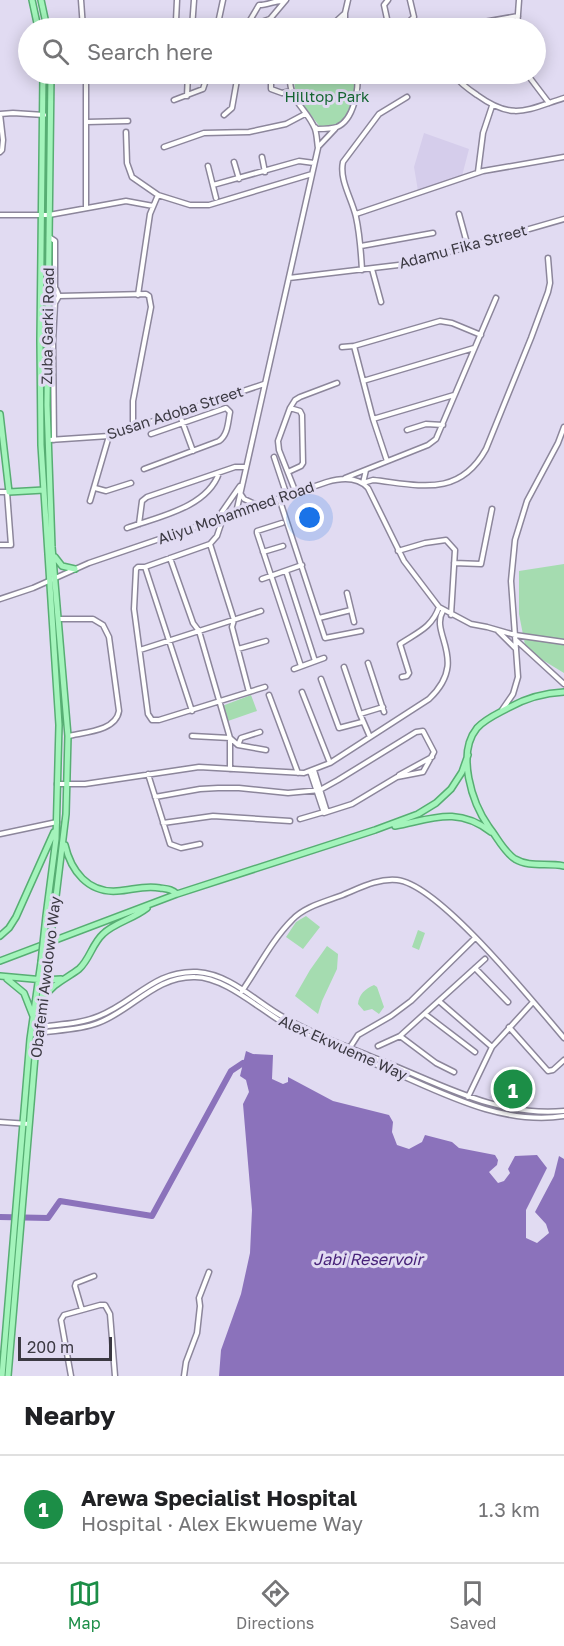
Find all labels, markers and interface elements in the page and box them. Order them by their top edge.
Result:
search box [18,18,546,84]
icon: search [39,35,72,68]
text: Search here [87,38,213,65]
park label: Hilltop Park [284,87,370,105]
street label: Adamu Fika Street [397,220,529,272]
street label: Zuba Garki Road [37,267,57,385]
street label: Susan Adoba Street [104,382,245,443]
street label: Aliyu Mohammed Road [155,477,316,547]
your location [295,503,324,532]
street label: Obafemi Awolowo Way [26,894,64,1059]
street label: Alex Ekwueme Way [276,1011,411,1084]
pin: 1 [494,1066,532,1112]
water label: Jabi Reservoir [313,1249,425,1269]
scale bar [18,1334,112,1362]
text: 200 m [27,1337,74,1357]
text: Nearby [24,1400,115,1431]
text: Arewa Specialist Hospital [81,1484,357,1511]
text: 1 [38,1497,49,1521]
text: 1.3 km [479,1497,540,1521]
text: Hospital · Alex Ekwueme Way [81,1511,363,1535]
tab: Map [68,1577,101,1633]
tab: Directions [236,1577,314,1633]
tab: Saved [450,1577,496,1633]

